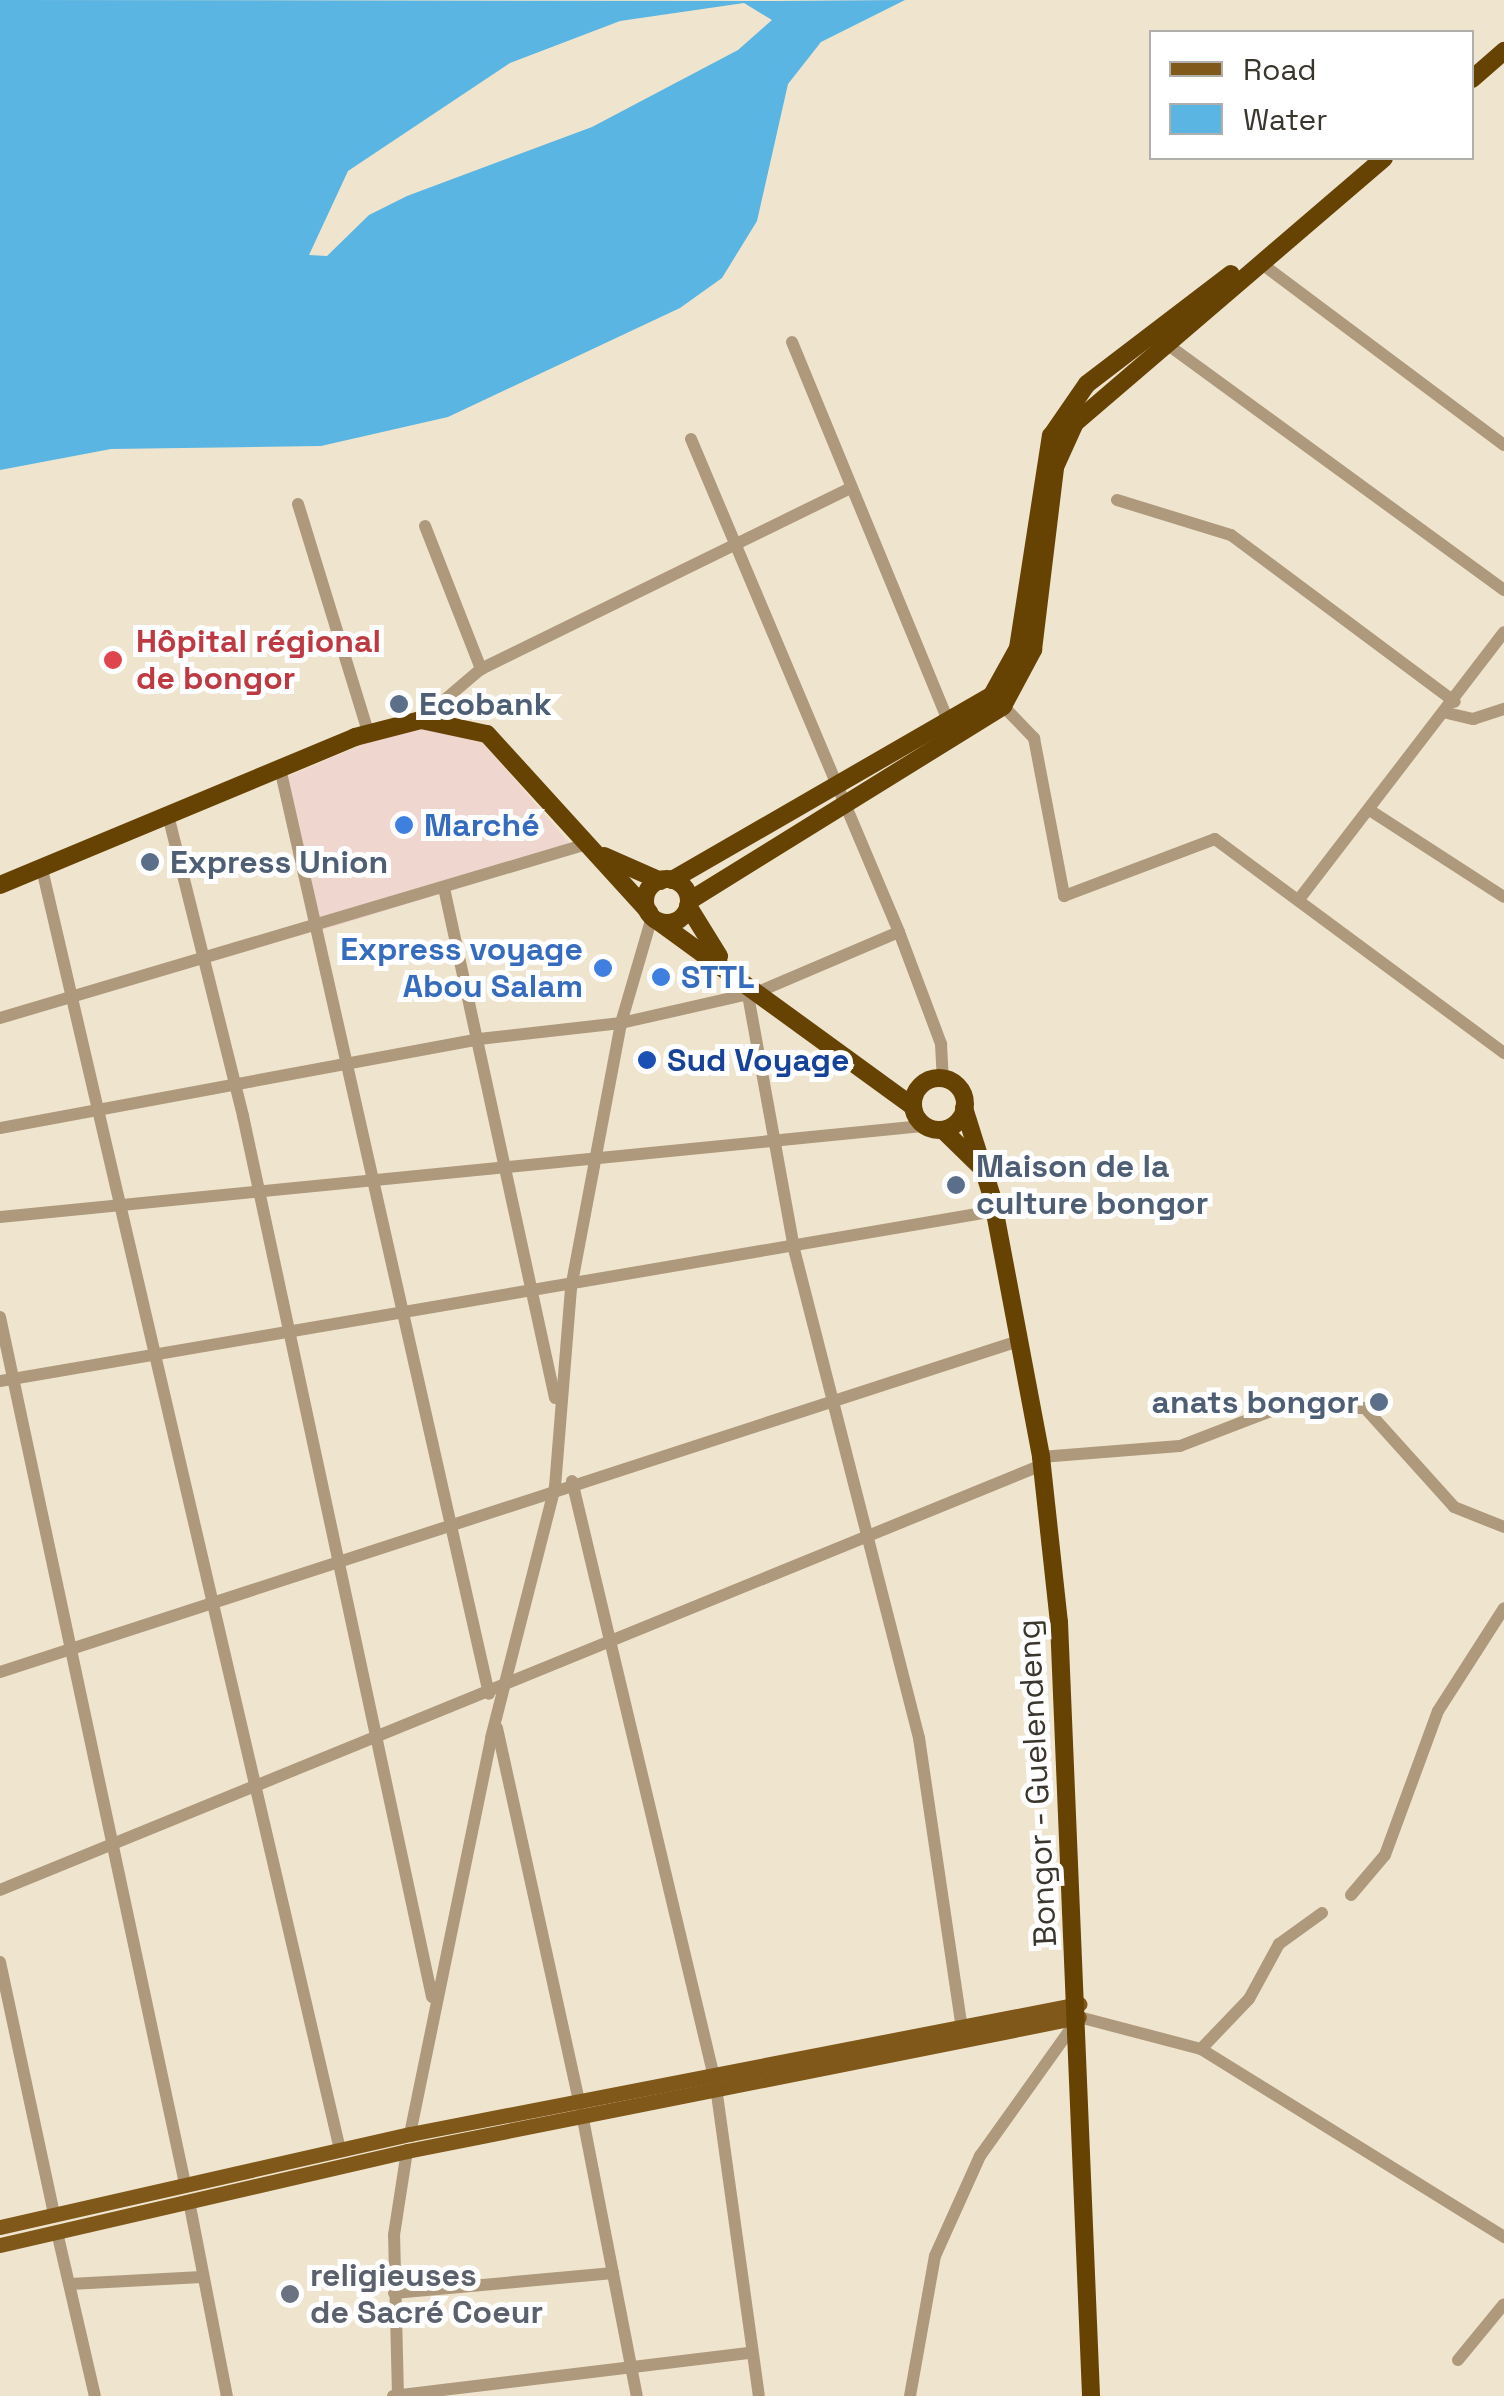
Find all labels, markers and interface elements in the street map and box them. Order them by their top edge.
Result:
legend [1149,30,1474,160]
text: Road [1243,50,1317,89]
text: Water [1243,100,1328,139]
place label: Hôpital régional de bongor [136,623,381,698]
marker: Hôpital régional de bongor [100,647,126,673]
place label: Ecobank [419,685,552,723]
marker: Ecobank [388,693,410,715]
place label: Marché [424,806,540,844]
marker: Marché [393,814,415,836]
place label: Express Union [170,843,388,881]
marker: Express Union [139,851,161,873]
place label: Express voyage Abou Salam [340,931,583,1006]
marker: Express voyage Abou Salam [592,957,614,979]
place label: STTL [681,958,755,996]
marker: STTL [650,966,672,988]
place label: Sud Voyage [667,1041,850,1079]
marker: Sud Voyage [636,1049,658,1071]
place label: Maison de la culture bongor [976,1148,1208,1223]
marker: Maison de la culture bongor [945,1174,967,1196]
place label: anats bongor [1152,1383,1359,1421]
marker: anats bongor [1368,1391,1390,1413]
street label: Bongor - Guelendeng [1009,1617,1065,1949]
place label: religieuses de Sacré Coeur [310,2257,543,2332]
marker: religieuses de Sacré Coeur [279,2283,301,2305]

